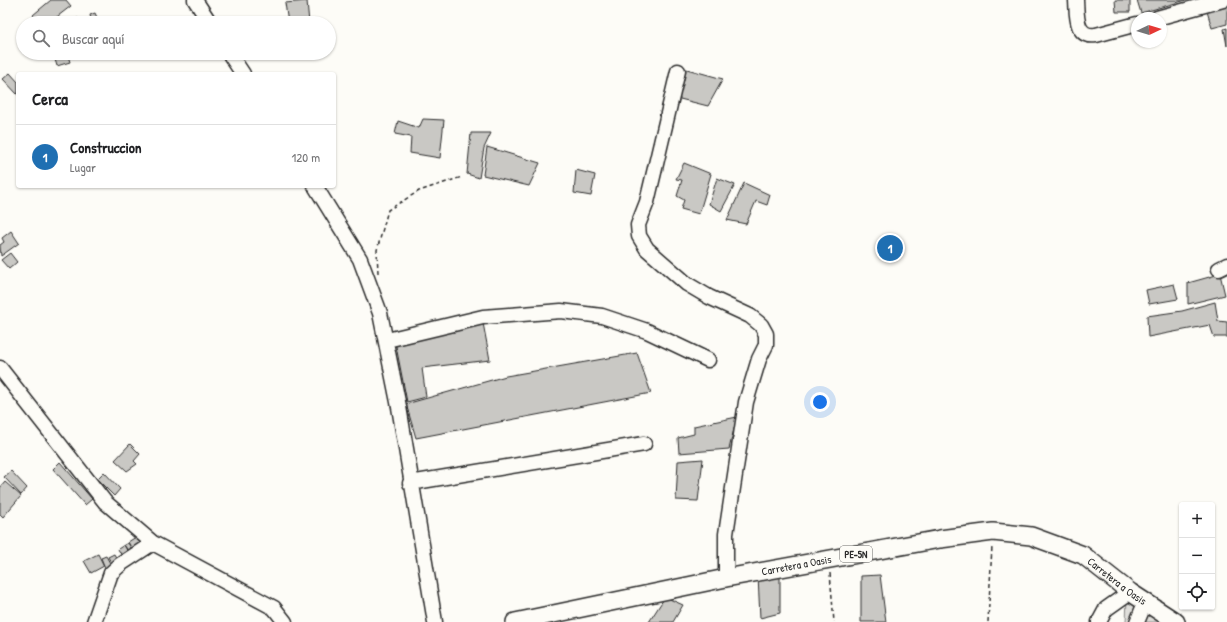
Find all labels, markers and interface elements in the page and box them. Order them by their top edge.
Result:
north arrow [1131,12,1167,48]
search box [16,16,336,60]
icon: search [30,27,52,49]
text: Buscar aquí [62,28,125,49]
text: Cerca [32,87,68,110]
text: Construccion [70,137,142,158]
text: 1 [43,148,47,166]
text: 120 m [292,148,320,166]
text: Lugar [70,158,96,176]
pin: 1 [877,233,903,263]
your location [810,392,830,412]
map controls [1179,502,1215,610]
button: + [1179,502,1215,538]
button: − [1179,538,1215,574]
road number: PE-5N [840,546,872,562]
street label: Carretera a Oasis [760,552,832,578]
street label: Carretera a Oasis [1085,554,1149,608]
button: locate [1179,574,1215,610]

